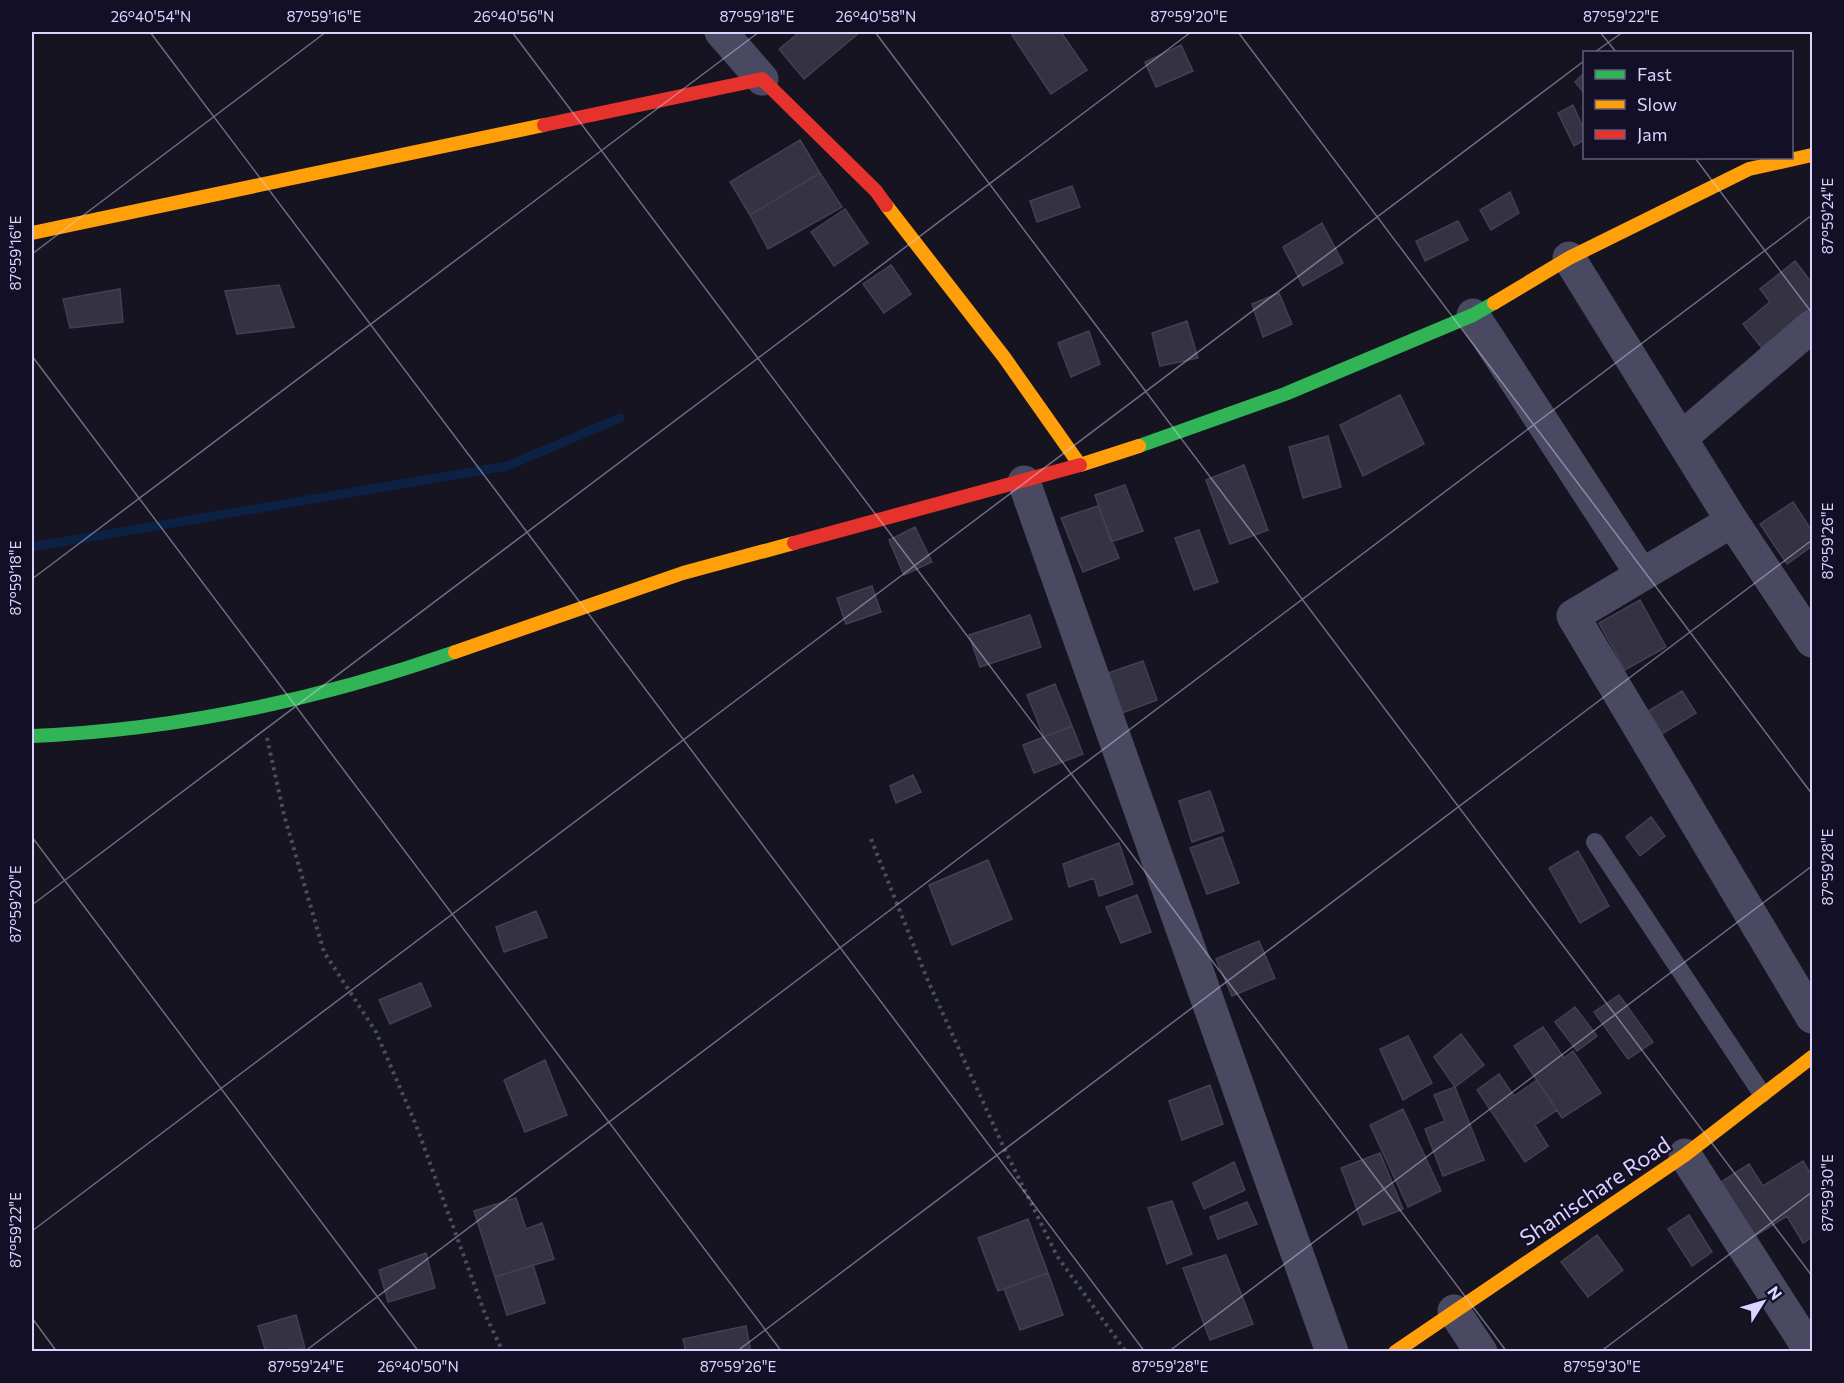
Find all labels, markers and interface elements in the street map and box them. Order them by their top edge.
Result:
text: 26°40'54"N [111,7,191,25]
text: 87°59'16"E [287,7,362,25]
text: 26°40'56"N [474,7,554,25]
text: 87°59'18"E [720,7,795,25]
text: 26°40'58"N [836,7,916,25]
text: 87°59'20"E [1150,7,1228,25]
text: 87°59'22"E [1583,7,1659,25]
legend [1583,51,1793,159]
text: Fast [1637,63,1672,85]
text: Slow [1637,93,1677,115]
text: Jam [1637,123,1667,145]
text: 87°59'24"E [1818,178,1836,254]
text: 87°59'16"E [6,215,24,290]
text: 87°59'26"E [1818,503,1836,579]
text: 87°59'18"E [6,540,24,615]
text: 87°59'28"E [1818,829,1836,905]
text: 87°59'20"E [6,865,24,943]
street label: Shanischare Road [1514,1130,1675,1251]
text: 87°59'30"E [1818,1154,1836,1232]
text: 87°59'22"E [6,1192,24,1268]
north arrow [1733,1272,1793,1332]
text: N [1764,1282,1787,1303]
text: 87°59'24"E [268,1357,344,1375]
text: 26°40'50"N [377,1357,459,1375]
text: 87°59'26"E [700,1357,776,1375]
text: 87°59'28"E [1132,1357,1208,1375]
text: 87°59'30"E [1563,1357,1641,1375]

